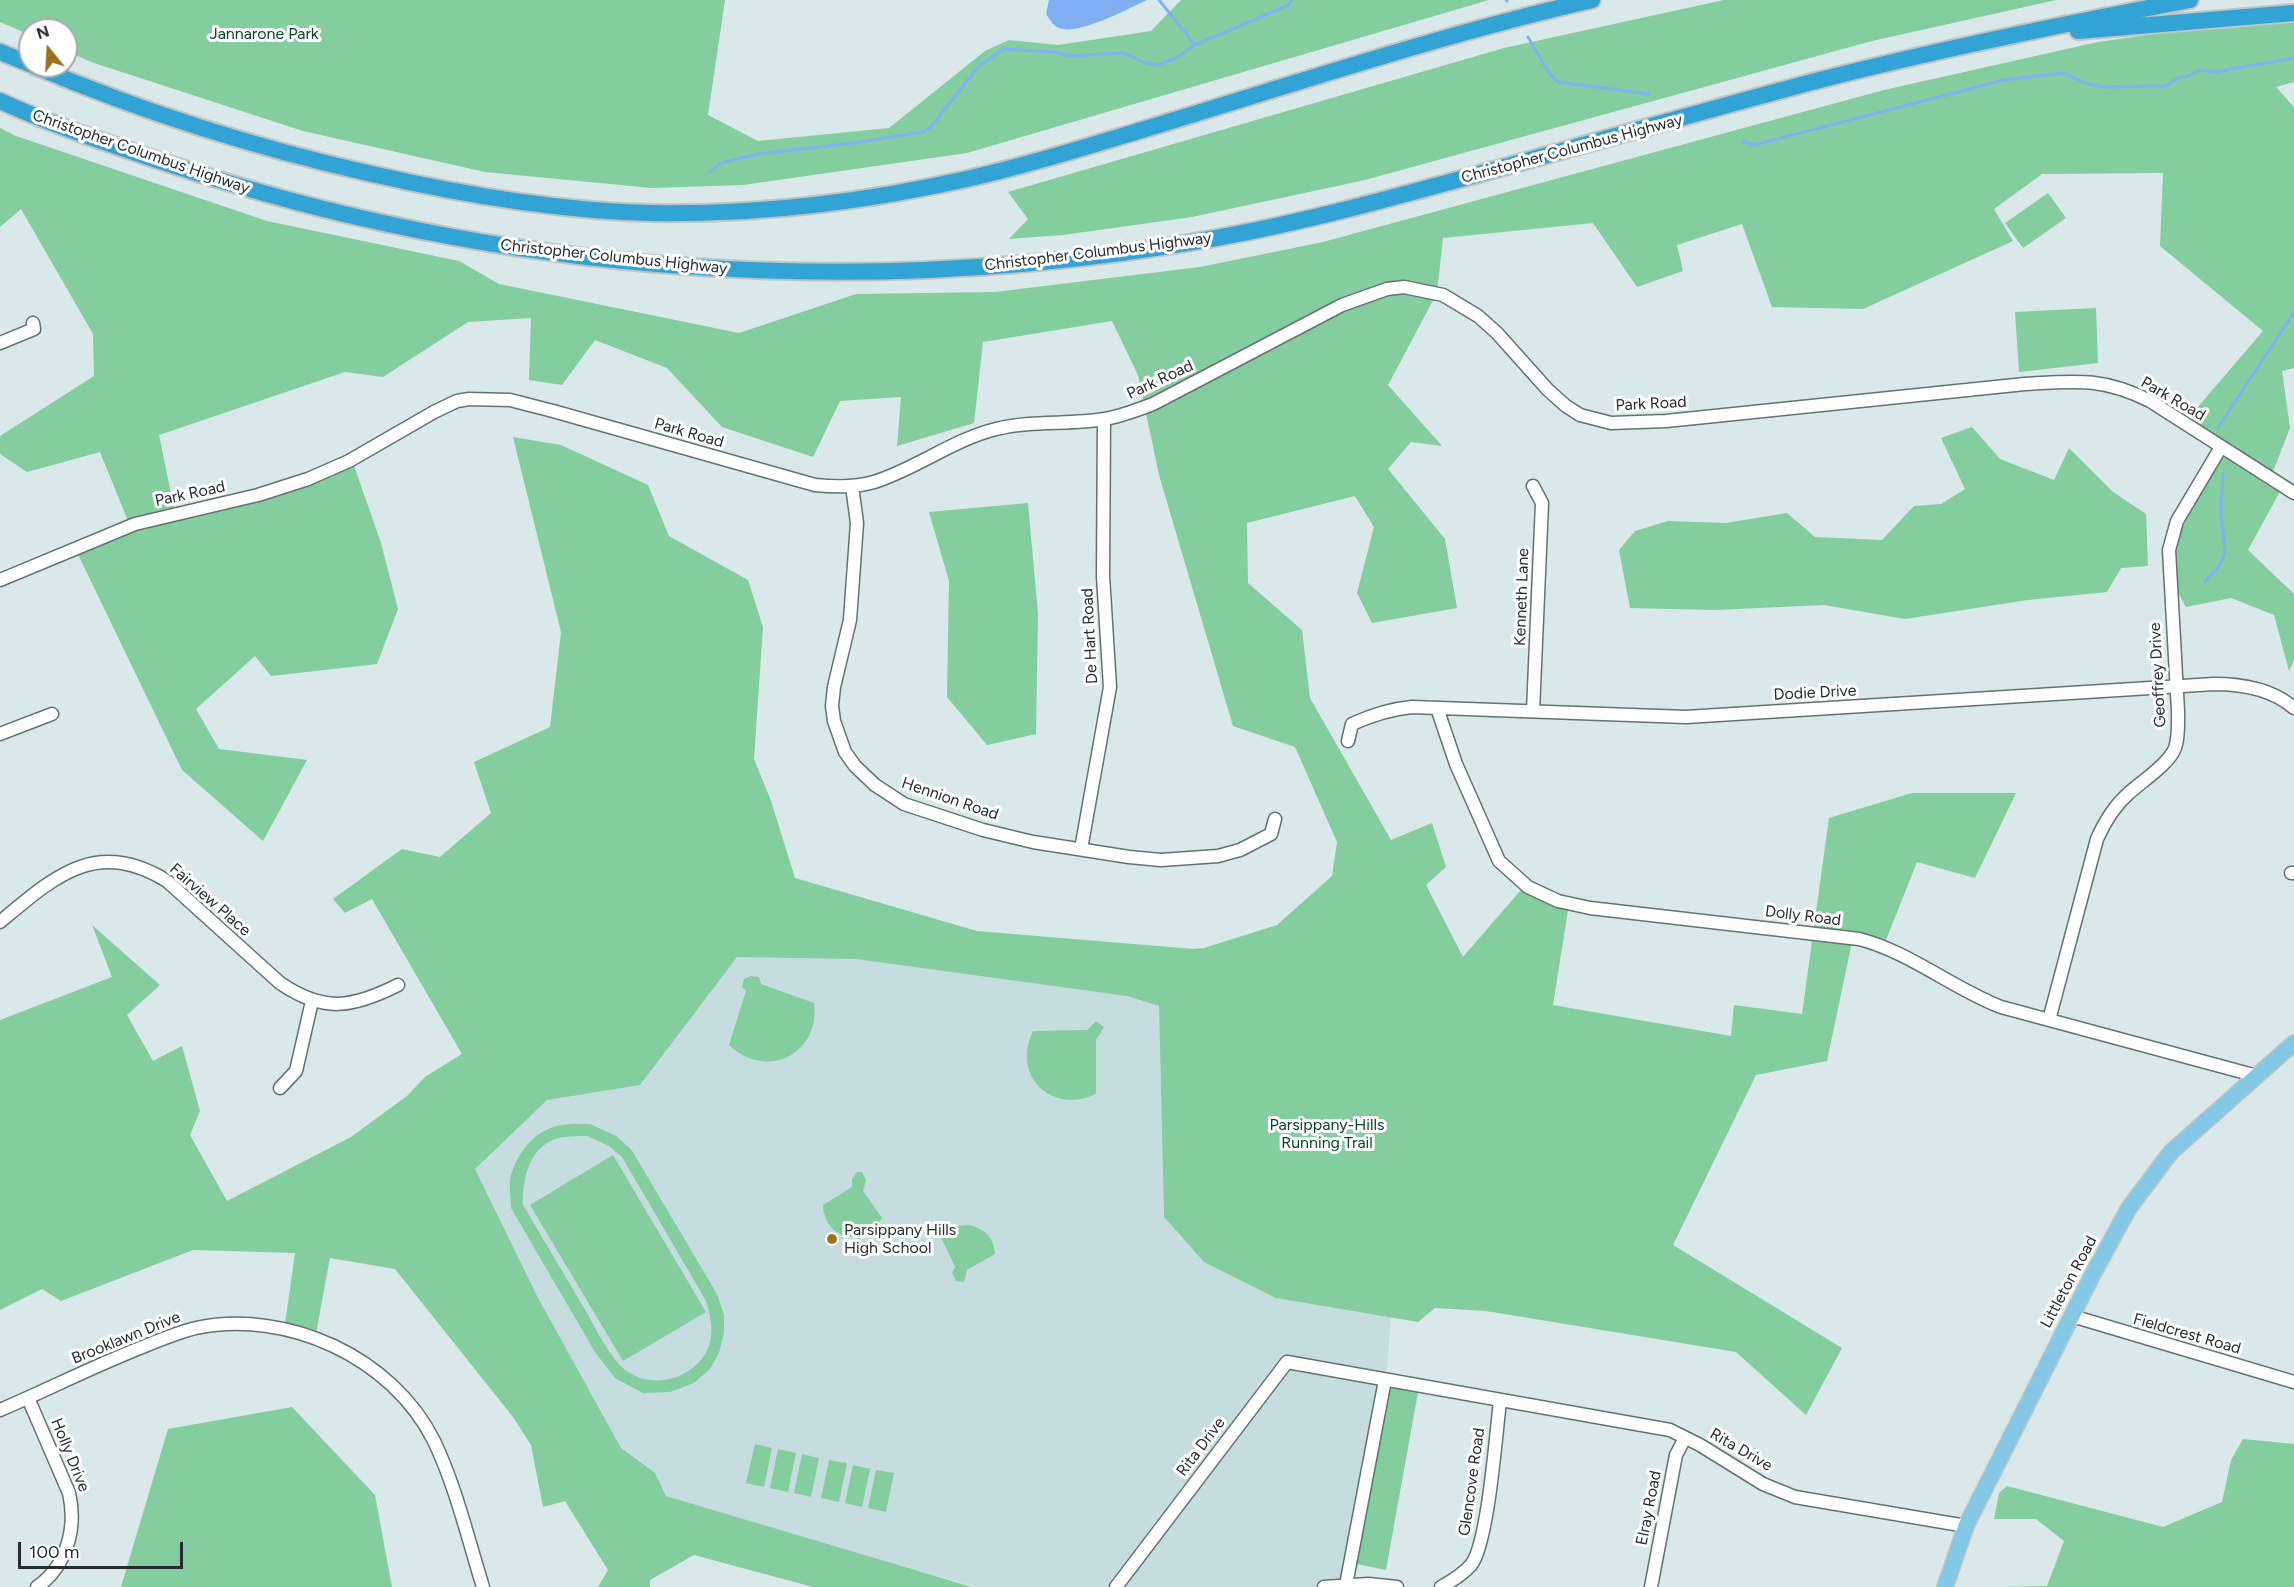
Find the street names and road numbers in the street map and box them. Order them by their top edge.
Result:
street label: Christopher Columbus Highway [30,106,252,198]
street label: Christopher Columbus Highway [1459,110,1685,188]
street label: Christopher Columbus Highway [984,229,1212,275]
street label: Christopher Columbus Highway [500,236,728,278]
street label: Park Road [1124,356,1196,404]
street label: Park Road [2137,373,2209,425]
street label: Park Road [1615,393,1687,415]
street label: Park Road [652,414,726,452]
street label: Park Road [153,477,227,511]
street label: Kenneth Lane [1511,548,1533,646]
street label: De Hart Road [1078,588,1102,684]
street label: Geoffrey Drive [2146,622,2170,728]
street label: Dodie Drive [1773,681,1857,705]
street label: Hennion Road [899,773,1001,825]
street label: Fairview Place [165,860,255,940]
street label: Dolly Road [1764,902,1842,930]
street label: Littleton Road [2037,1233,2101,1331]
street label: Brooklawn Drive [69,1307,183,1369]
street label: Fieldcrest Road [2131,1309,2243,1359]
street label: Rita Drive [1173,1414,1229,1480]
street label: Holly Drive [47,1415,93,1495]
street label: Rita Drive [1706,1424,1776,1476]
street label: Glencove Road [1455,1427,1489,1537]
street label: Elray Road [1632,1469,1666,1547]

